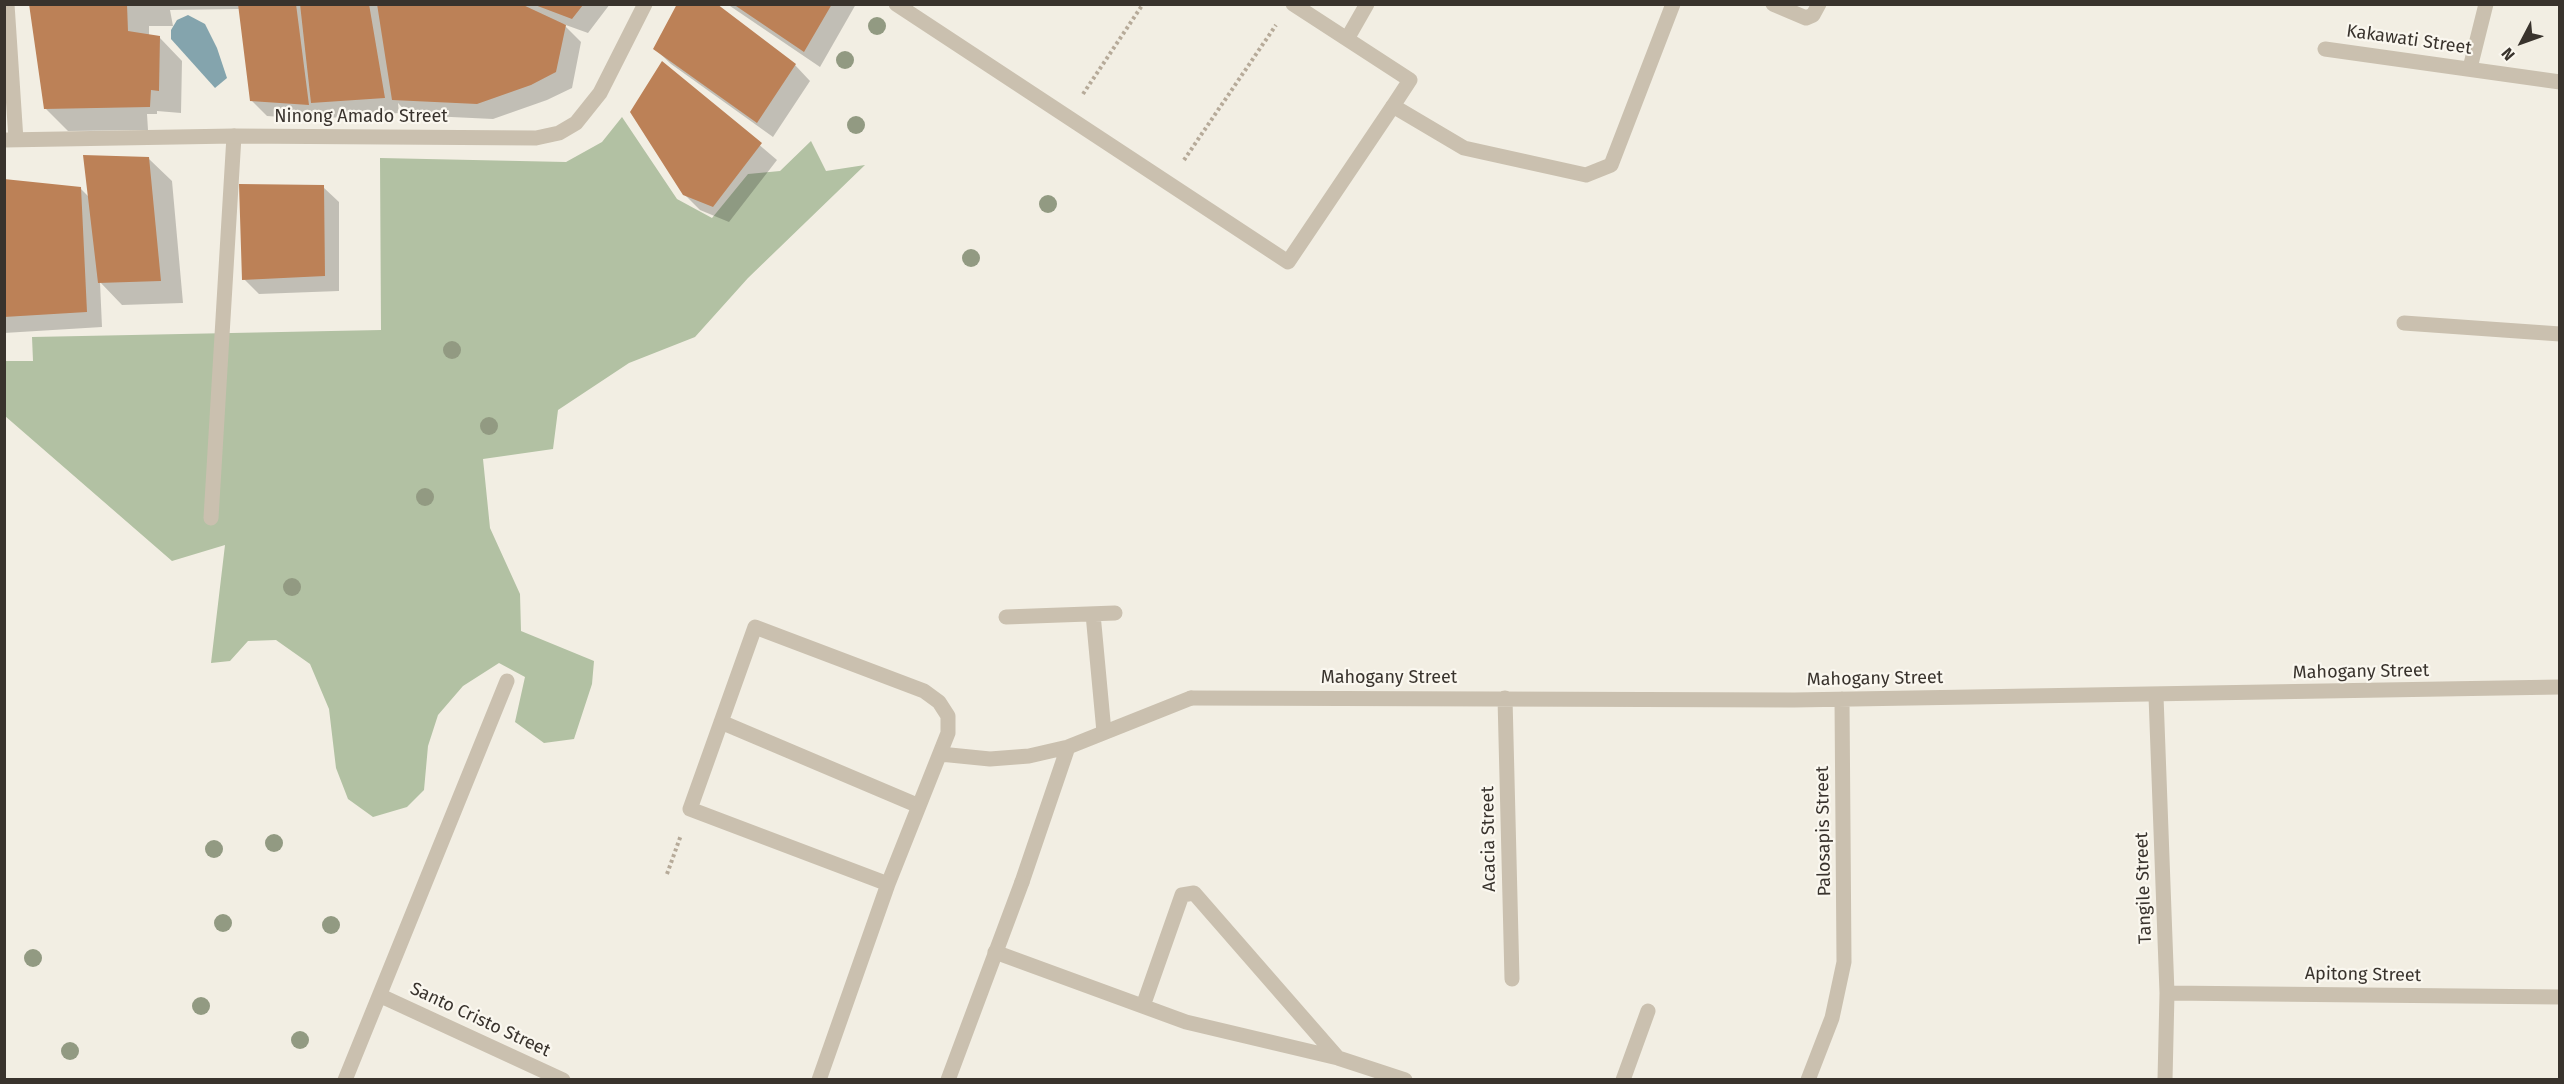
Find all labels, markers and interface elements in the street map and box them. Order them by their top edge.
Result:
north arrow [2492,12,2552,72]
street label: Kakawati Street [2345,20,2473,60]
text: N [2497,44,2519,64]
street label: Ninong Amado Street [274,106,448,128]
street label: Mahogany Street [2293,660,2429,684]
street label: Mahogany Street [1321,667,1457,689]
street label: Mahogany Street [1807,667,1943,691]
street label: Palosapis Street [1812,766,1836,896]
street label: Acacia Street [1477,786,1501,892]
street label: Tangile Street [2131,832,2157,944]
street label: Apitong Street [2305,963,2421,987]
street label: Santo Cristo Street [406,978,554,1062]

